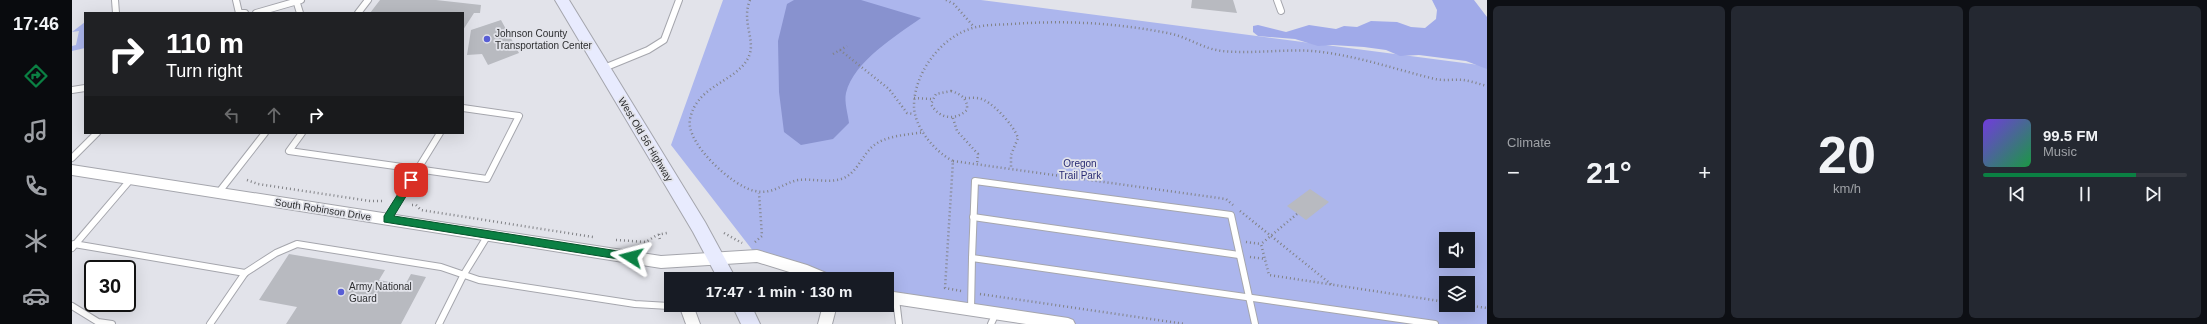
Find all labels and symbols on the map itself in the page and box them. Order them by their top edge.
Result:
place label: Johnson County Transportation Center [495,28,593,51]
marker: Johnson County Transportation Center [482,34,492,44]
street label: West Old 56 Highway [616,95,675,183]
park label: Oregon Trail Park [1059,158,1102,181]
pin [394,163,428,197]
street label: South Robinson Drive [274,196,372,223]
position arrow [610,236,652,278]
speed limit sign: 30 [84,260,136,312]
place label: Army National Guard [349,281,412,304]
marker: Army National Guard [336,287,346,297]

